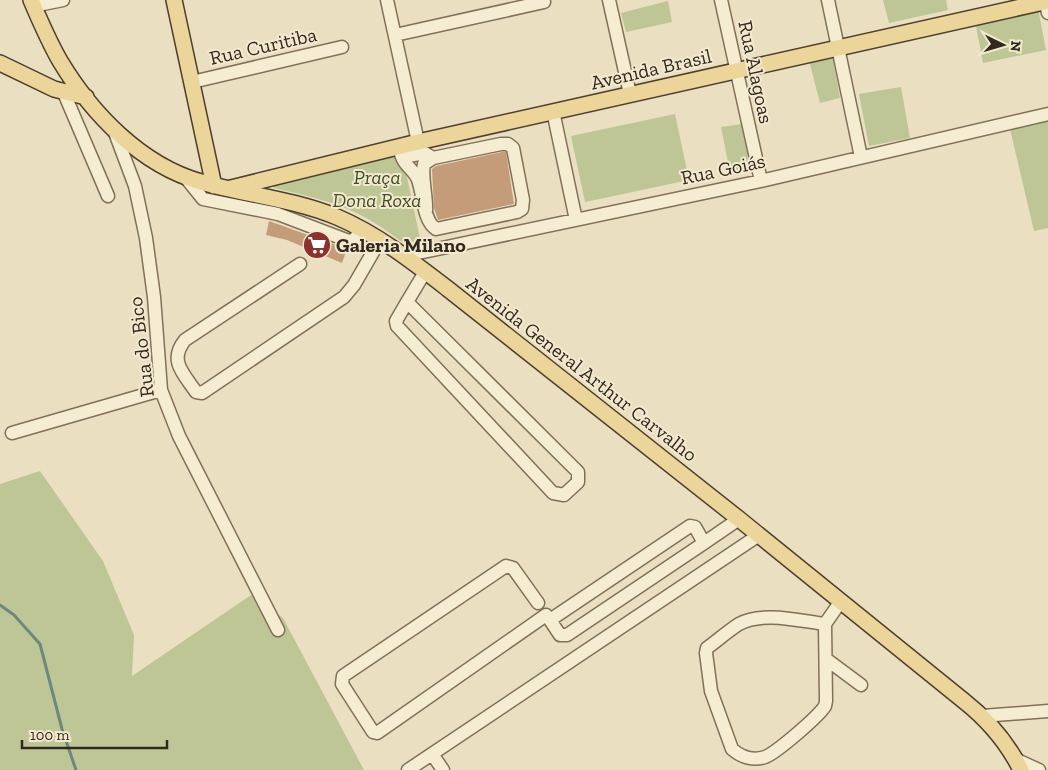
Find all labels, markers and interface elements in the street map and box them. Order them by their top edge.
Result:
street label: Rua Alagoas [733,18,779,126]
north arrow [978,20,1028,70]
street label: Rua Curitiba [207,22,319,70]
text: N [1006,40,1024,52]
street label: Avenida Brasil [588,43,714,95]
street label: Rua Goiás [679,148,767,190]
park label: Praça Dona Roxa [333,165,421,212]
supermarket icon: Galeria Milano [302,230,332,260]
place label: Galeria Milano [336,233,466,257]
street label: Avenida General Arthur Carvalho [462,271,702,467]
street label: Rua do Bico [123,296,159,398]
scale bar [22,718,168,750]
text: 100 m [30,726,69,744]

